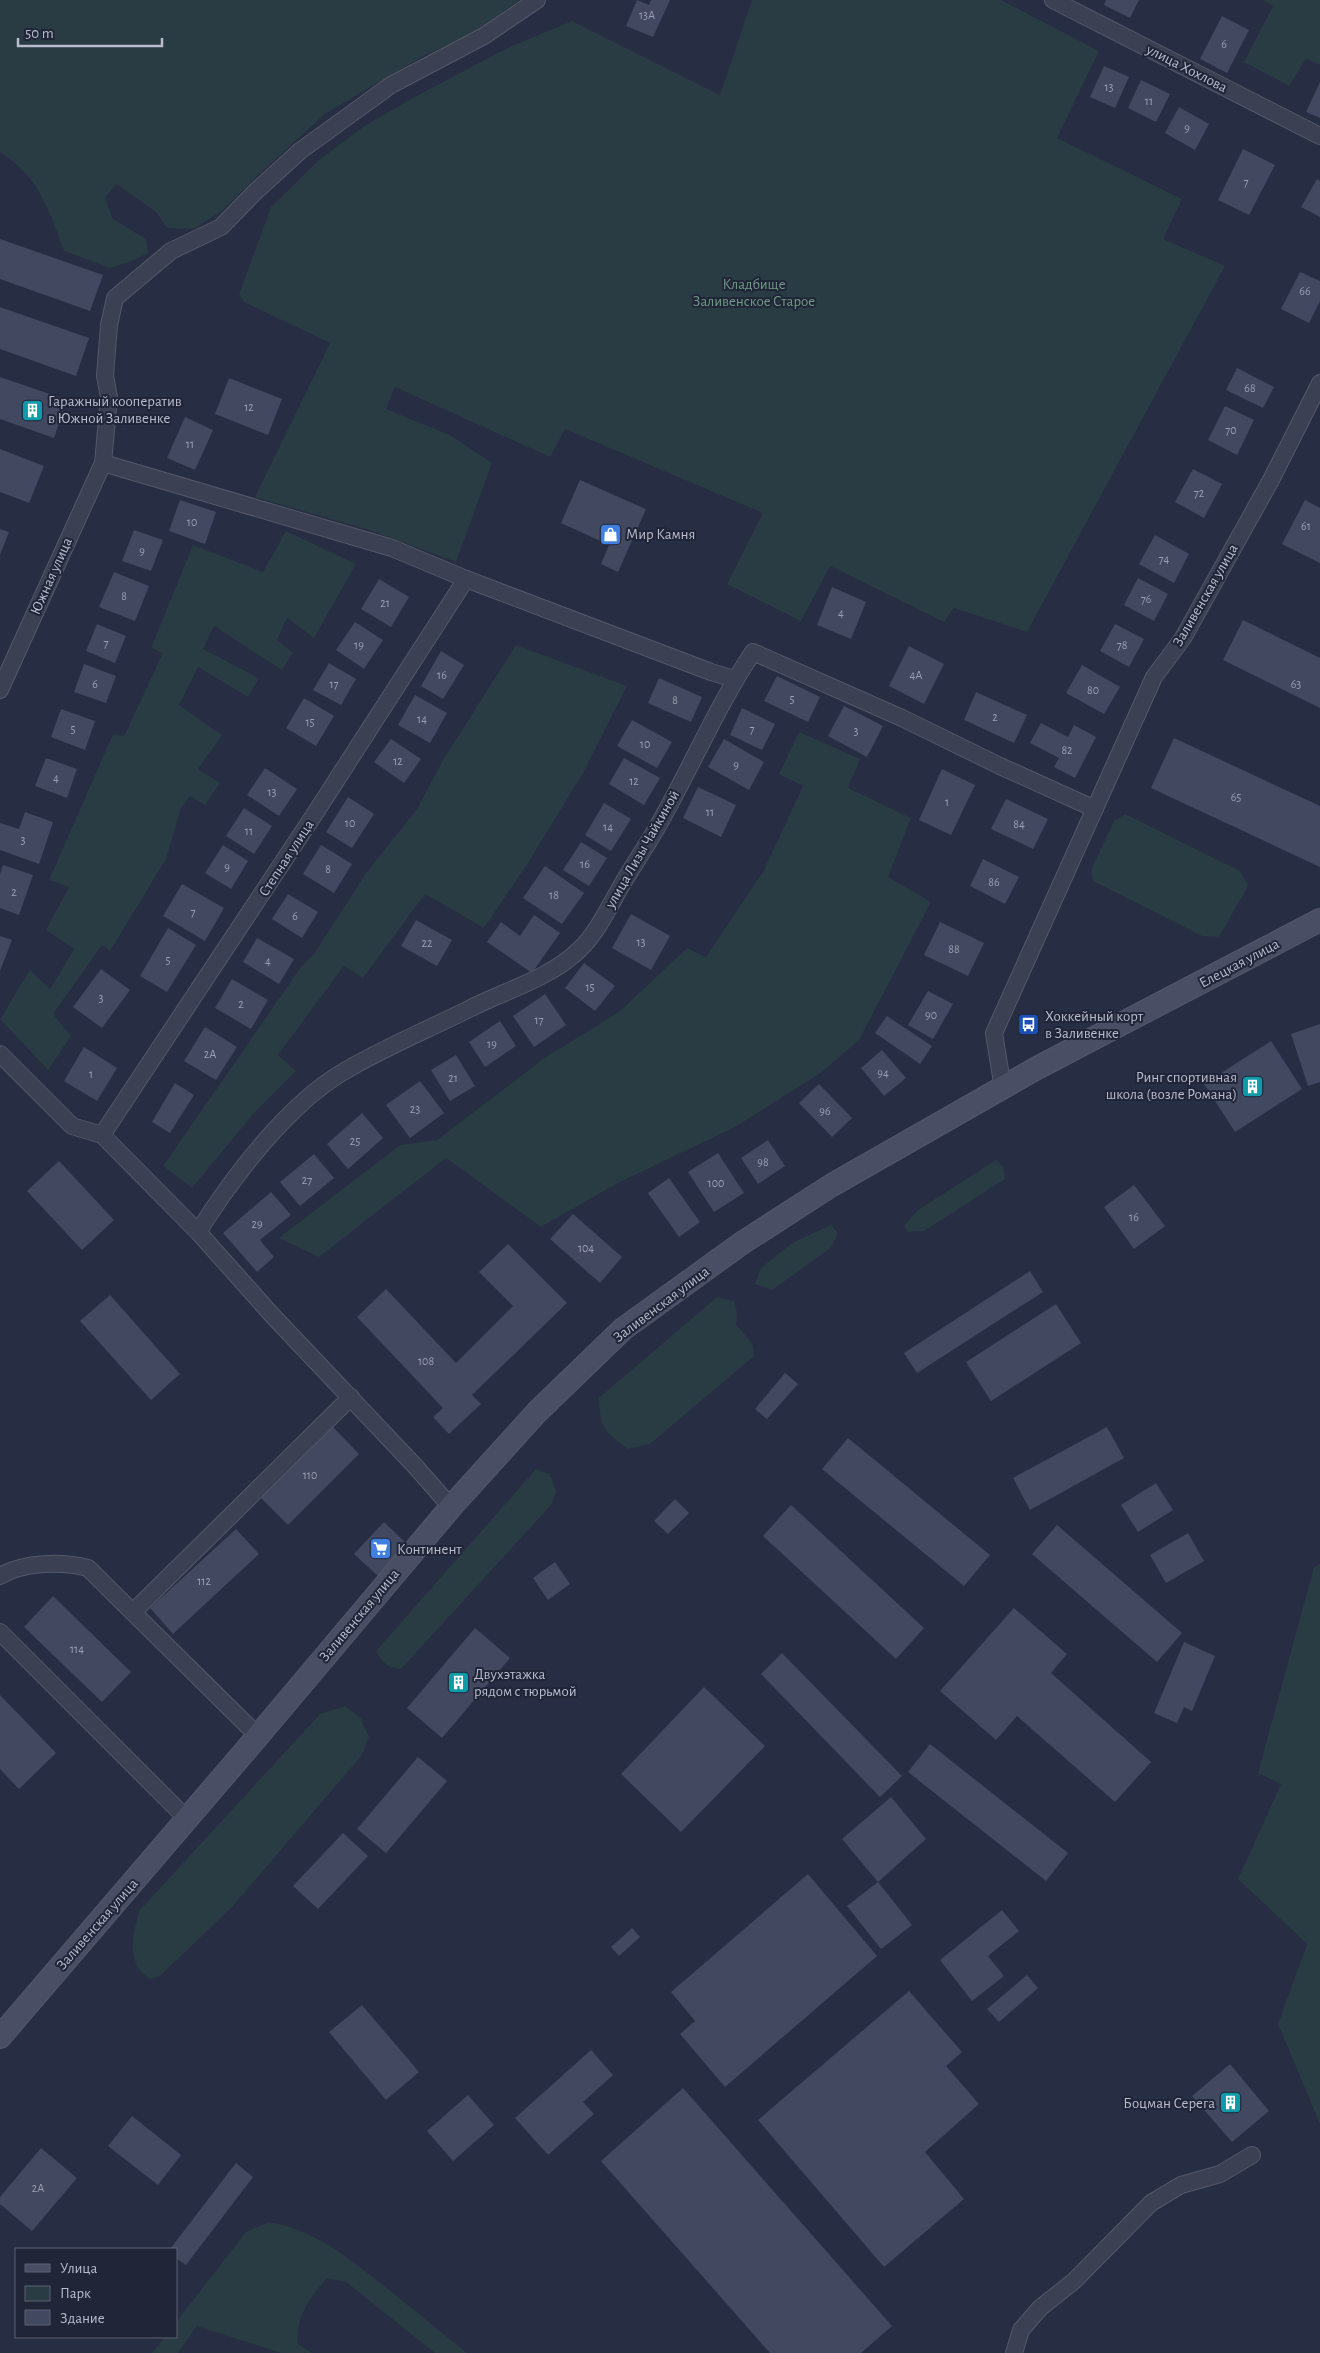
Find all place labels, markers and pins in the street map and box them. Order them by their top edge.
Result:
place label: Гаражный кооператив в Южной Заливенке [48,394,182,426]
building icon: Гаражный кооператив в Южной Заливенке [20,398,44,422]
shop icon: Мир Камня [598,522,622,546]
place label: Мир Камня [626,527,695,542]
place label: Хоккейный корт в Заливенке [1045,1009,1144,1041]
bus stop icon: Хоккейный корт в Заливенке [1017,1013,1041,1037]
place label: Ринг спортивная школа (возле Романа) [1106,1070,1237,1102]
building icon: Ринг спортивная школа (возле Романа) [1241,1074,1265,1098]
supermarket icon: Континент [369,1537,393,1561]
place label: Континент [397,1542,462,1557]
place label: Двухэтажка рядом с тюрьмой [474,1667,577,1699]
building icon: Двухэтажка рядом с тюрьмой [446,1671,470,1695]
building icon: Боцман Серега [1219,2091,1243,2115]
place label: Боцман Серега [1123,2096,1215,2111]

